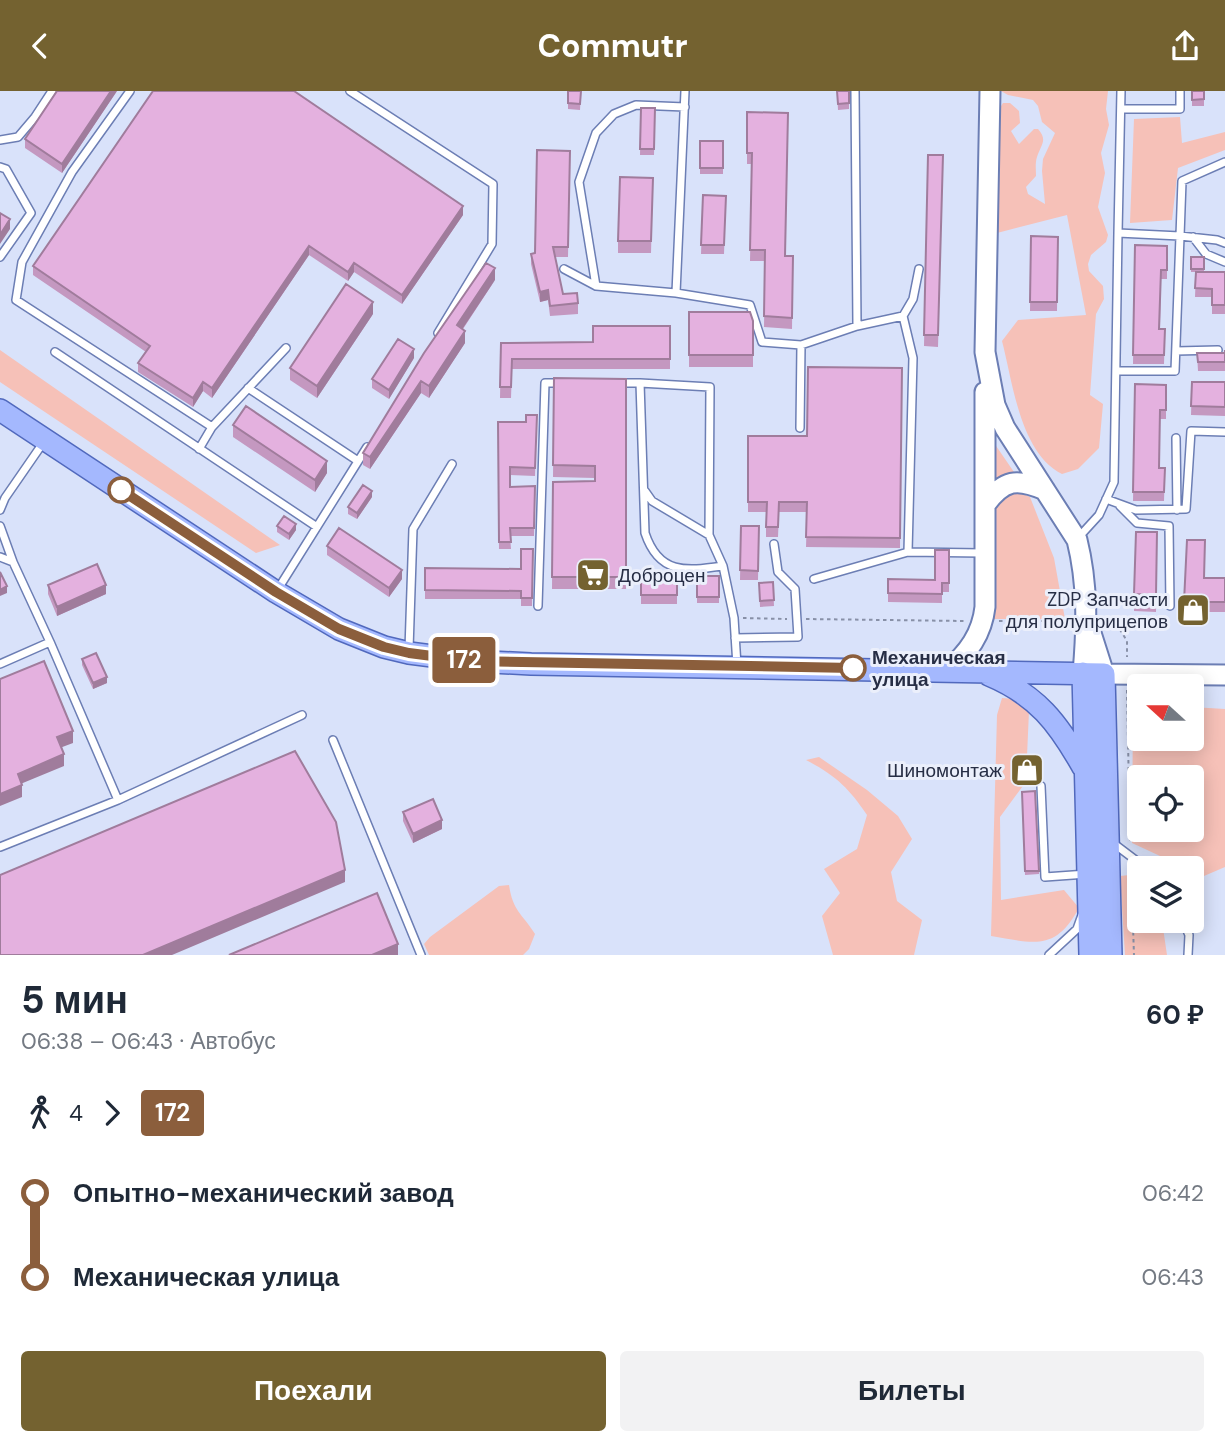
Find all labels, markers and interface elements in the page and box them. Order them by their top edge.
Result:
text: Commutr [537,25,688,67]
icon: back [21,27,59,65]
icon: share [1166,27,1204,65]
unlabelled marker [108,477,134,503]
supermarket icon: Доброцен [574,556,612,594]
place label: Доброцен [618,563,705,588]
place label: ZDP Запчасти для полуприцепов [1006,587,1168,634]
shop icon: ZDP Запчасти для полуприцепов [1174,591,1212,629]
line badge: 172 [424,637,504,683]
text: 172 [446,644,482,675]
place label: Механическая улица [872,645,1006,692]
marker: Механическая улица [840,655,866,681]
north arrow [1127,674,1204,751]
map controls [1127,674,1204,933]
shop icon: Шиномонтаж [1008,751,1046,789]
place label: Шиномонтаж [887,758,1002,783]
button: locate [1127,765,1204,842]
button: layers [1127,856,1204,933]
text: 5 мин [21,975,128,1025]
text: 60 ₽ [1146,998,1204,1032]
text: 06:38 – 06:43 · Автобус [21,1026,276,1056]
icon: walk [21,1094,59,1132]
icon: forward [93,1094,131,1132]
text: 172 [155,1097,190,1128]
text: 4 [69,1098,83,1128]
text: Опытно-механический завод [73,1176,454,1210]
text: 06:42 [1142,1178,1204,1208]
text: Механическая улица [73,1260,339,1294]
text: 06:43 [1142,1262,1204,1292]
button: Поехали [21,1351,606,1431]
button: Билеты [620,1351,1204,1431]

